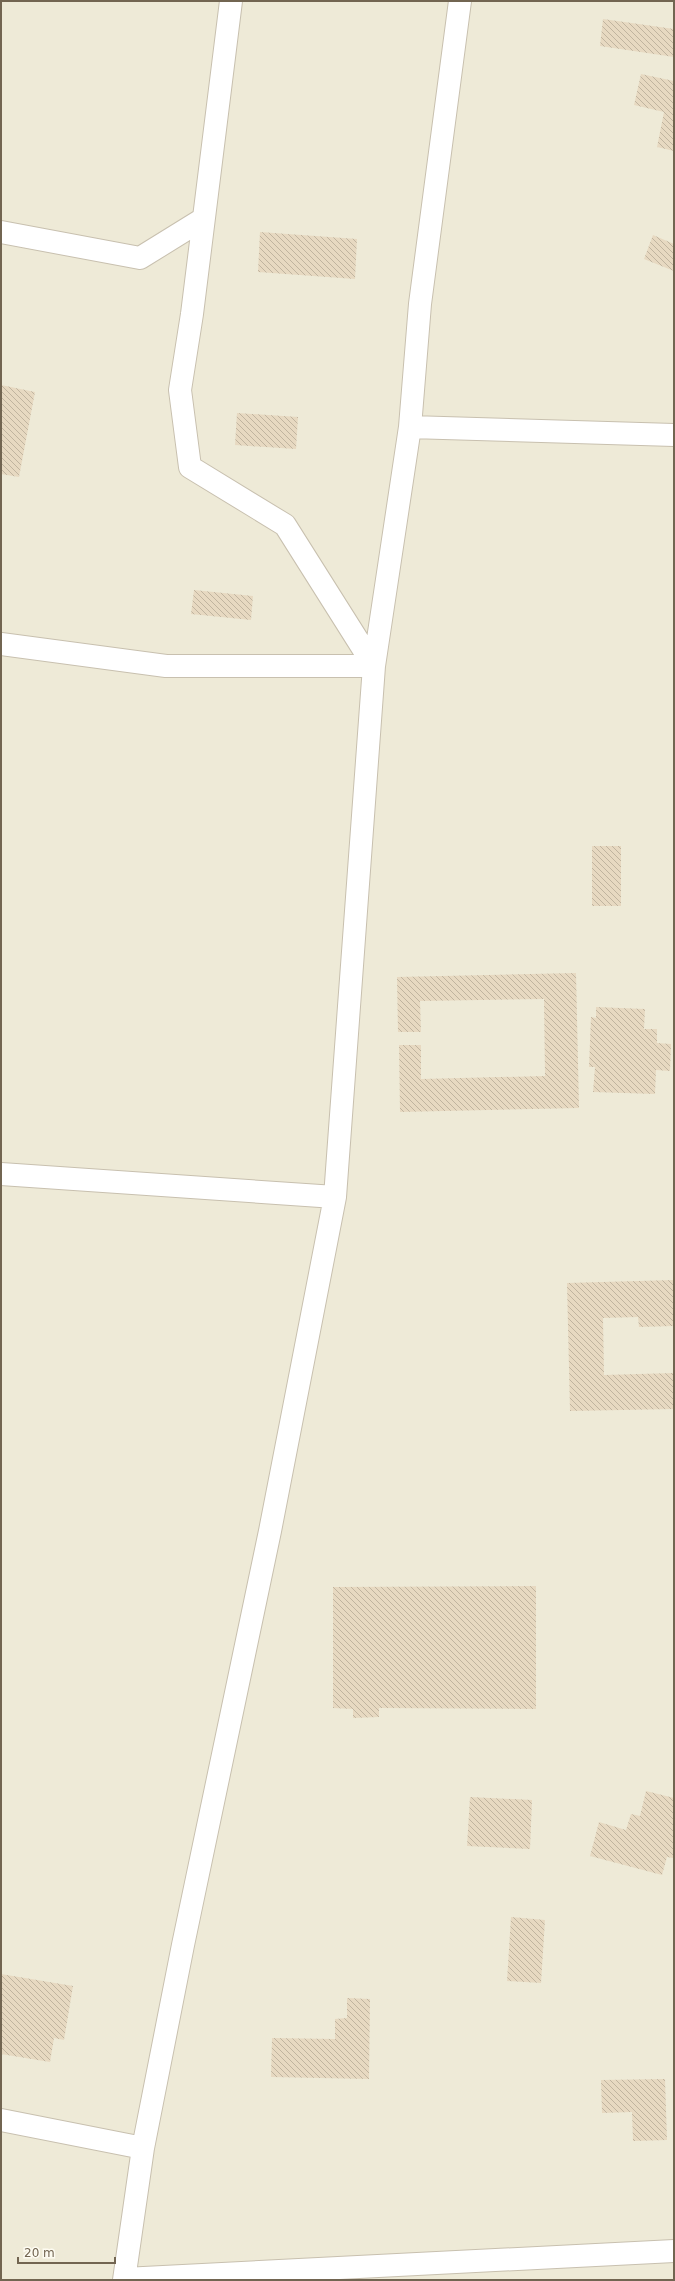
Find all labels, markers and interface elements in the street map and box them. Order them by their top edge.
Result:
scale bar [18,2239,115,2265]
text: 20 m [24,2246,55,2260]

